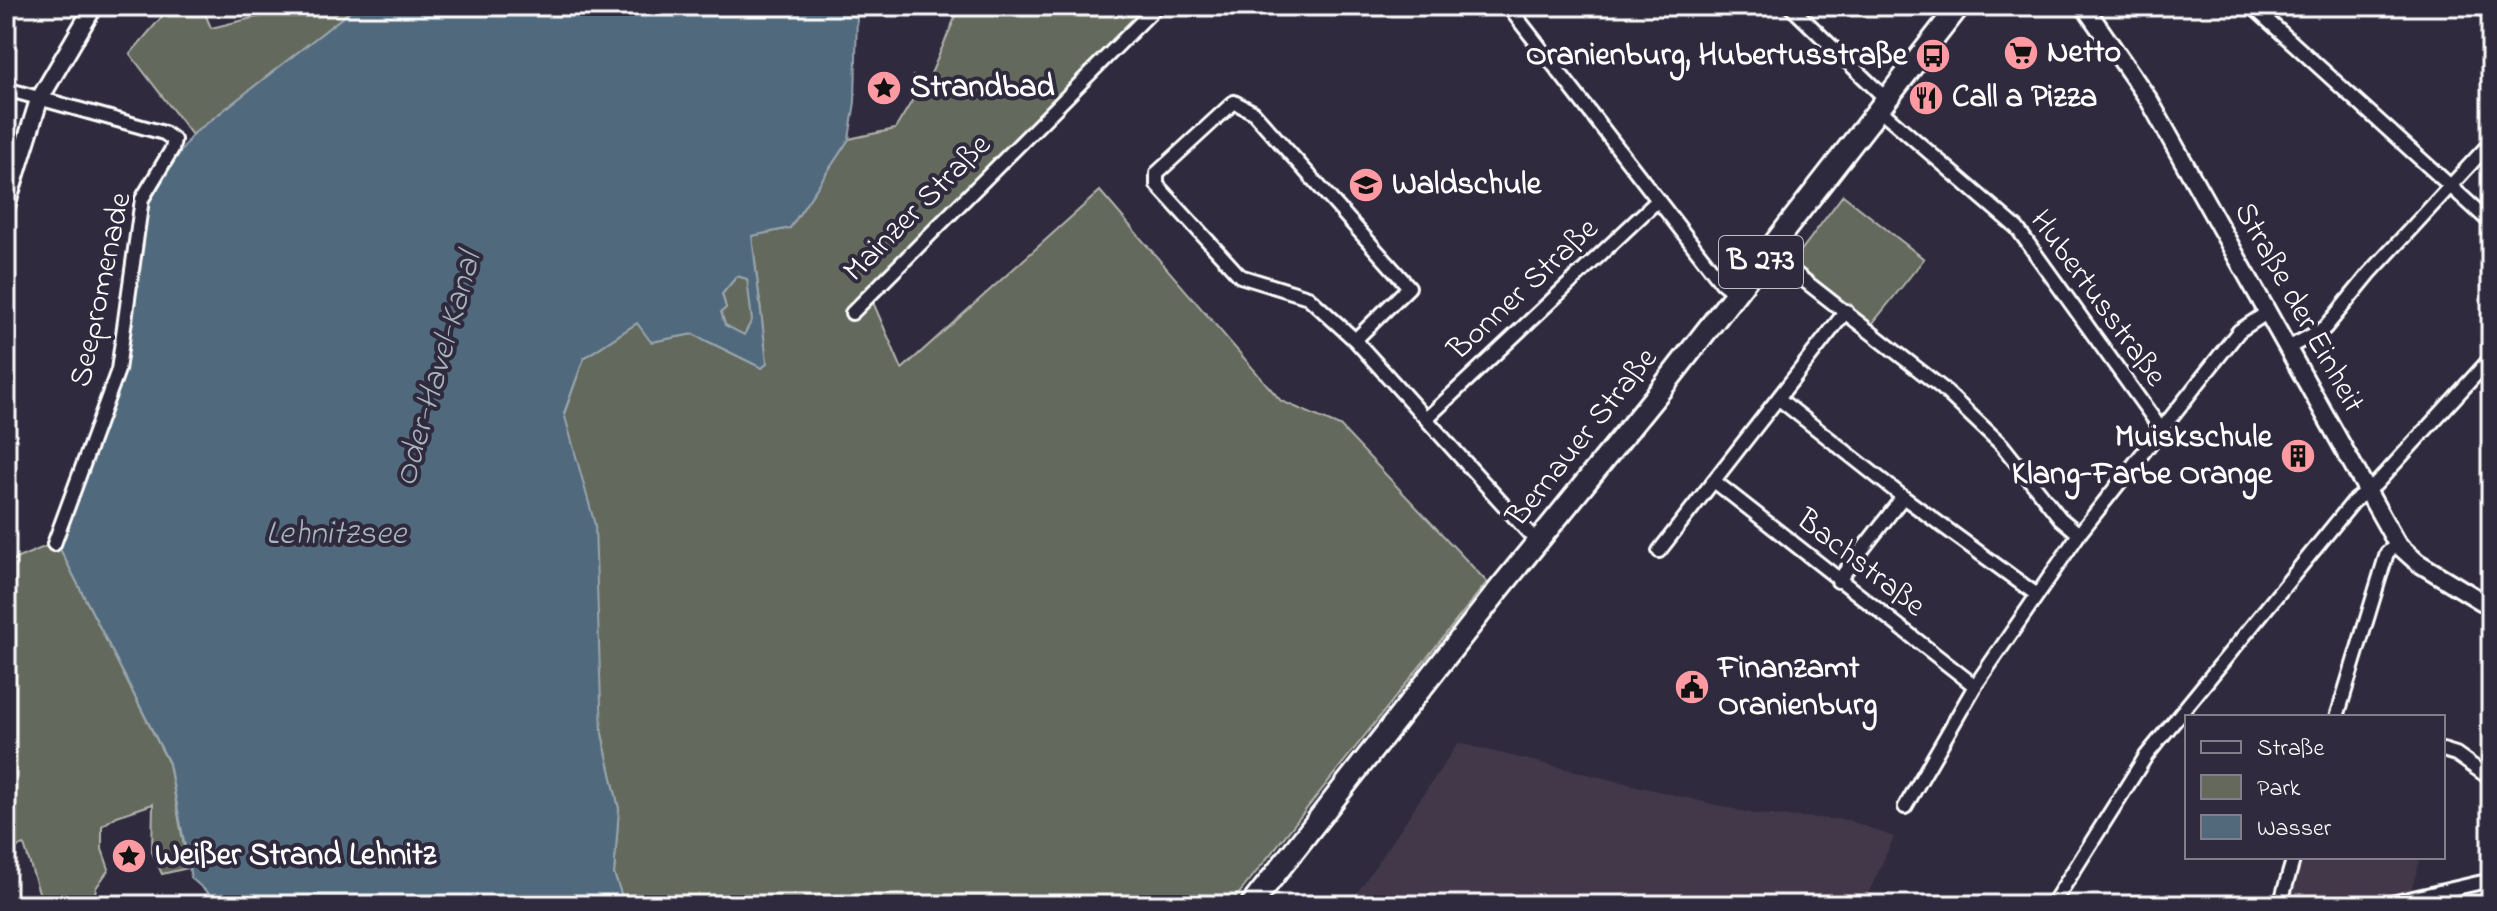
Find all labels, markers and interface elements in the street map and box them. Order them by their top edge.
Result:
place label: Netto [2047,30,2121,77]
place label: Oranienburg, Hubertusstraße [1526,33,1909,81]
supermarket icon: Netto [2002,34,2040,72]
bus stop icon: Oranienburg, Hubertusstraße [1914,37,1952,75]
place label: Strandbad [910,65,1054,112]
place icon: Strandbad [865,69,903,107]
place label: Call a Pizza [1952,75,2097,122]
restaurant icon: Call a Pizza [1907,79,1945,117]
street label: Mainzer Straße [833,124,1003,294]
place label: Waldschule [1392,162,1543,209]
school or university icon: Waldschule [1347,166,1385,204]
street label: Seepromenade [58,188,146,392]
street label: Straße der Einheit [2221,194,2376,422]
street label: Hubertusstraße [2017,201,2178,398]
street label: Bonner Straße [1437,207,1611,373]
road number: B 273 [1719,236,1803,288]
water label: Oder-Havel-Kanal [382,243,498,493]
street label: Bernauer Straße [1495,338,1671,539]
place label: Muiskschule Klang-Farbe Orange [2012,415,2274,500]
building icon: Muiskschule Klang-Farbe Orange [2279,437,2317,475]
street label: Bachstraße [1784,498,1935,630]
water label: Lehnitzsee [266,510,408,560]
place label: Finanzamt Oranienburg [1716,646,1877,731]
public building icon: Finanzamt Oranienburg [1673,668,1711,706]
legend [2185,715,2445,859]
text: Straße [2257,732,2324,767]
text: Park [2257,772,2301,807]
text: Wasser [2257,812,2332,847]
place label: Weißer Strand Lehnitz [155,833,437,880]
place icon: Weißer Strand Lehnitz [110,837,148,875]

